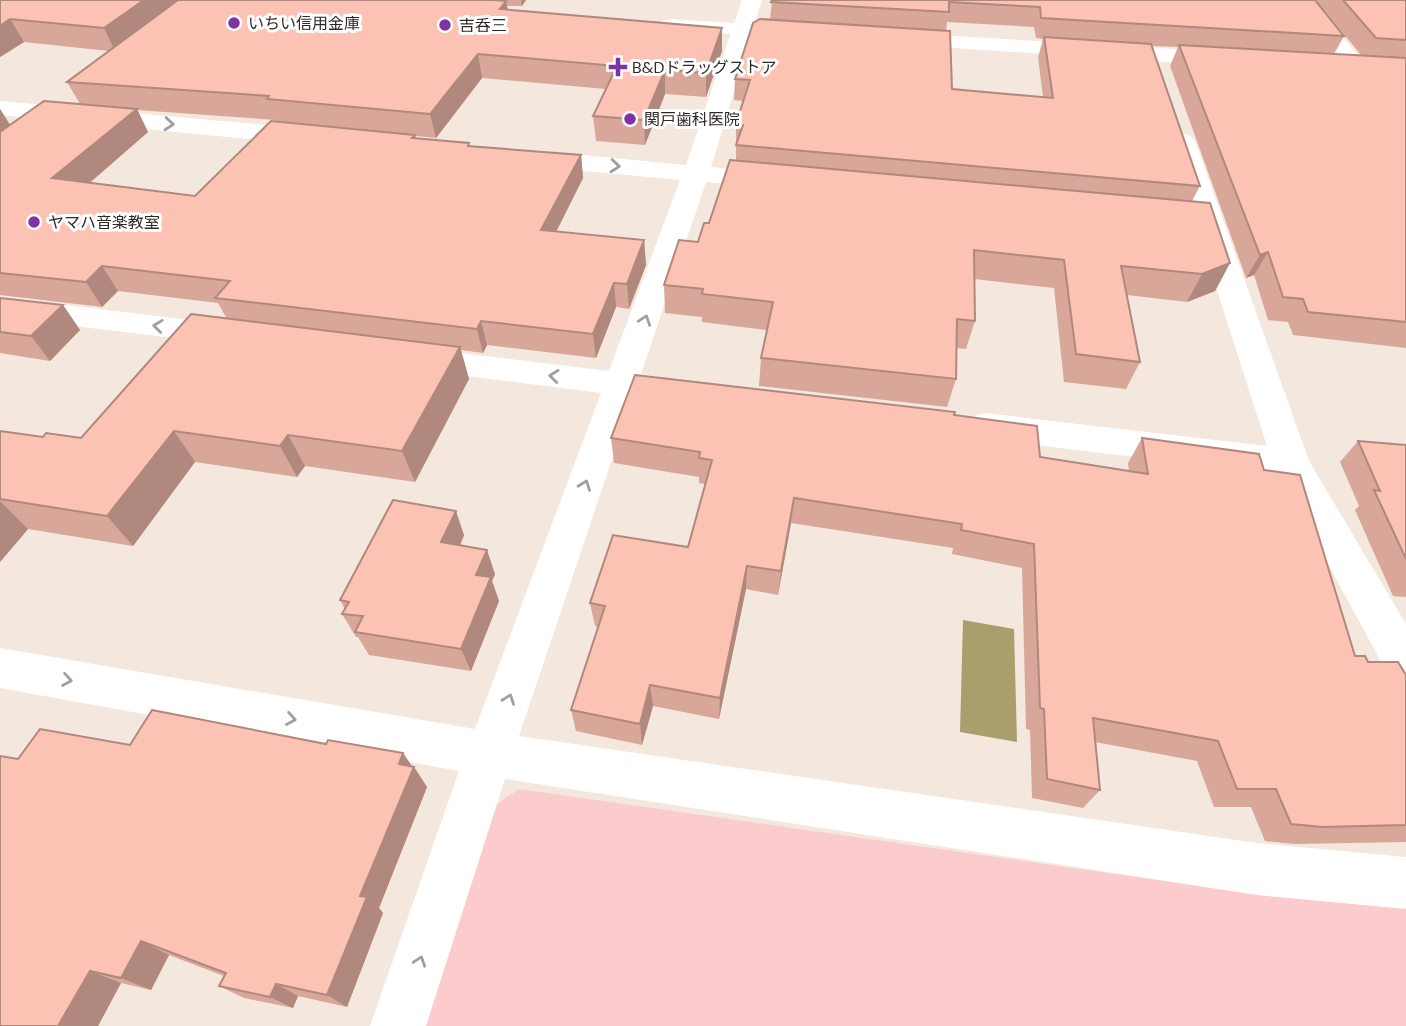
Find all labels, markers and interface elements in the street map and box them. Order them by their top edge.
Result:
place label: いちい信用金庫 [248,13,360,34]
marker: いちい信用金庫 [226,15,242,31]
place label: 吉呑三 [459,15,507,36]
marker: 吉呑三 [437,17,453,33]
place label: B&Dドラッグストア [632,57,776,78]
marker: B&Dドラッグストア [610,59,626,75]
place label: 関戸歯科医院 [644,109,740,130]
marker: 関戸歯科医院 [622,111,638,127]
one-way arrow [164,116,175,131]
one-way arrow [610,158,621,173]
place label: ヤマハ音楽教室 [48,212,160,233]
marker: ヤマハ音楽教室 [26,214,42,230]
one-way arrow [637,314,651,326]
one-way arrow [153,319,164,334]
one-way arrow [548,368,560,383]
one-way arrow [577,480,591,492]
one-way arrow [61,672,73,687]
one-way arrow [501,694,515,706]
one-way arrow [285,711,297,726]
one-way arrow [412,956,426,968]

